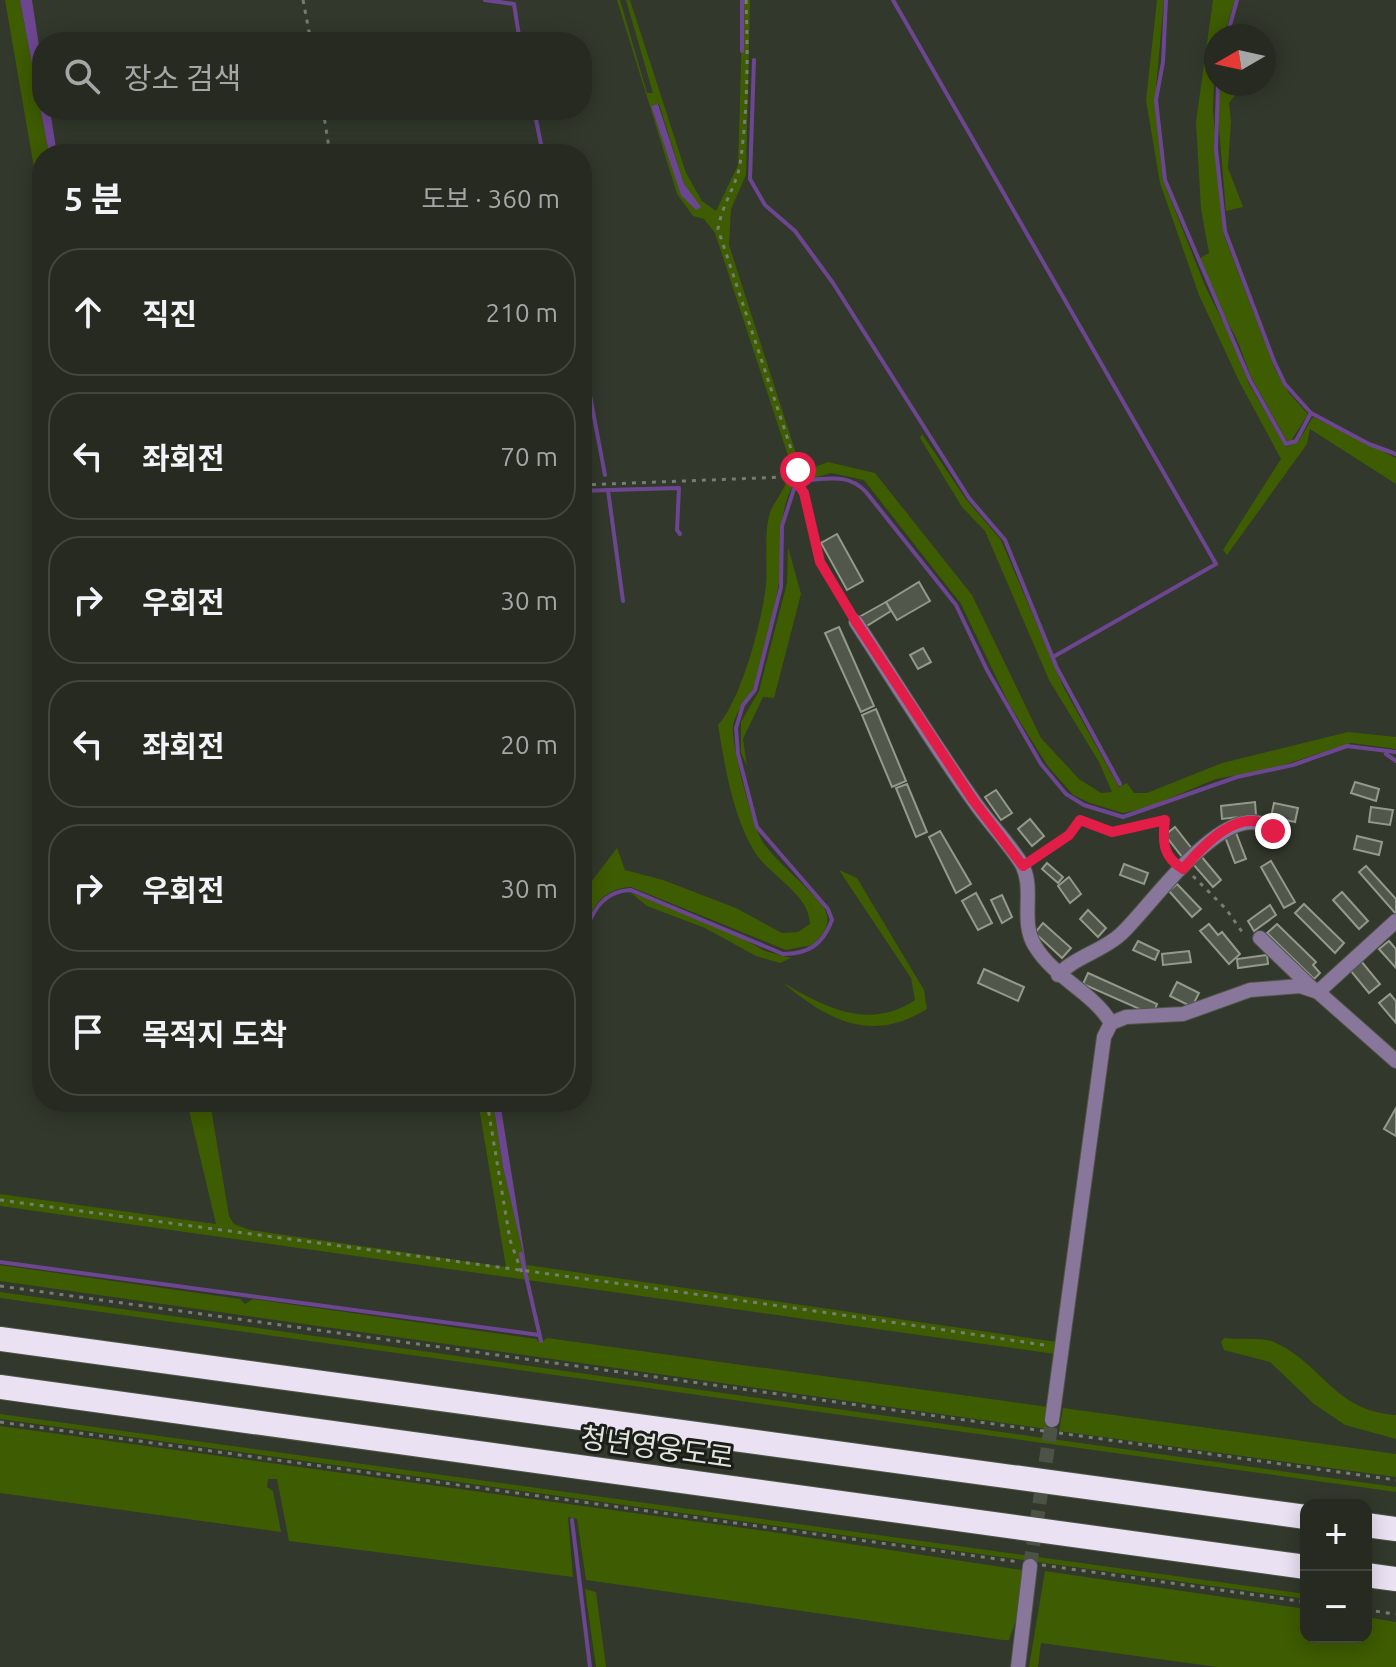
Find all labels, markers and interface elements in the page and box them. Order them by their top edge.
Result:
north arrow [1204,24,1276,96]
search box [32,32,592,120]
icon: search [60,54,104,98]
text: 장소 검색 [124,61,241,95]
text: 5 분 [64,179,123,217]
text: 도보 · 360 m [421,184,560,213]
icon: ahead [66,290,110,334]
text: 직진 [142,297,197,331]
text: 210 m [486,298,558,327]
icon: left [66,434,110,478]
text: 좌회전 [142,441,225,475]
text: 70 m [500,442,558,471]
route start [780,452,816,488]
icon: right [66,578,110,622]
text: 우회전 [142,585,225,619]
text: 30 m [500,586,558,615]
icon: left [66,722,110,766]
text: 좌회전 [142,729,225,763]
text: 20 m [500,730,558,759]
route end [1255,813,1291,849]
icon: right [66,866,110,910]
text: 우회전 [142,873,225,907]
text: 30 m [500,874,558,903]
icon: arrive [66,1010,110,1054]
text: 목적지 도착 [142,1017,287,1051]
street label: 청년영웅도로 [578,1421,736,1473]
map controls [1300,1499,1372,1643]
button: + [1300,1499,1372,1571]
button: − [1300,1571,1372,1643]

